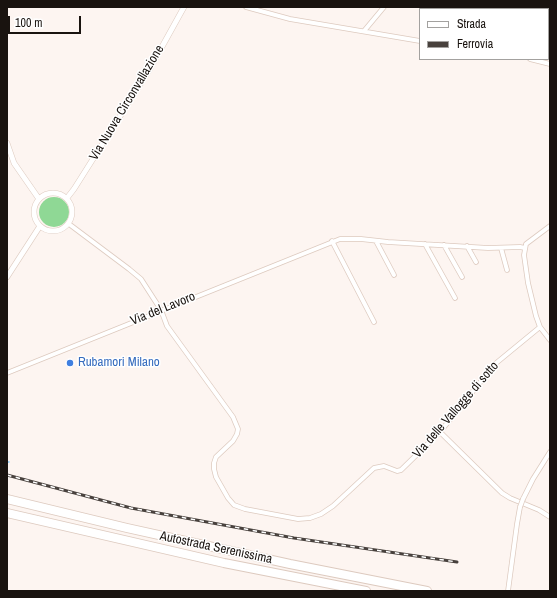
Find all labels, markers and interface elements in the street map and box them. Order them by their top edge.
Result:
scale bar [10,8,83,34]
legend [419,8,549,60]
text: 100 m [15,15,42,31]
text: Strada [457,16,486,32]
text: Ferrovia [457,36,493,52]
street label: Via Nuova Circonvallazione [86,42,168,164]
street label: Via del Lavoro [128,289,198,329]
place label: Rubamori Milano [78,355,160,371]
marker: Rubamori Milano [65,358,75,368]
street label: Via delle Vallogge di sotto [410,359,502,461]
street label: Autostrada Serenissima [158,528,274,568]

